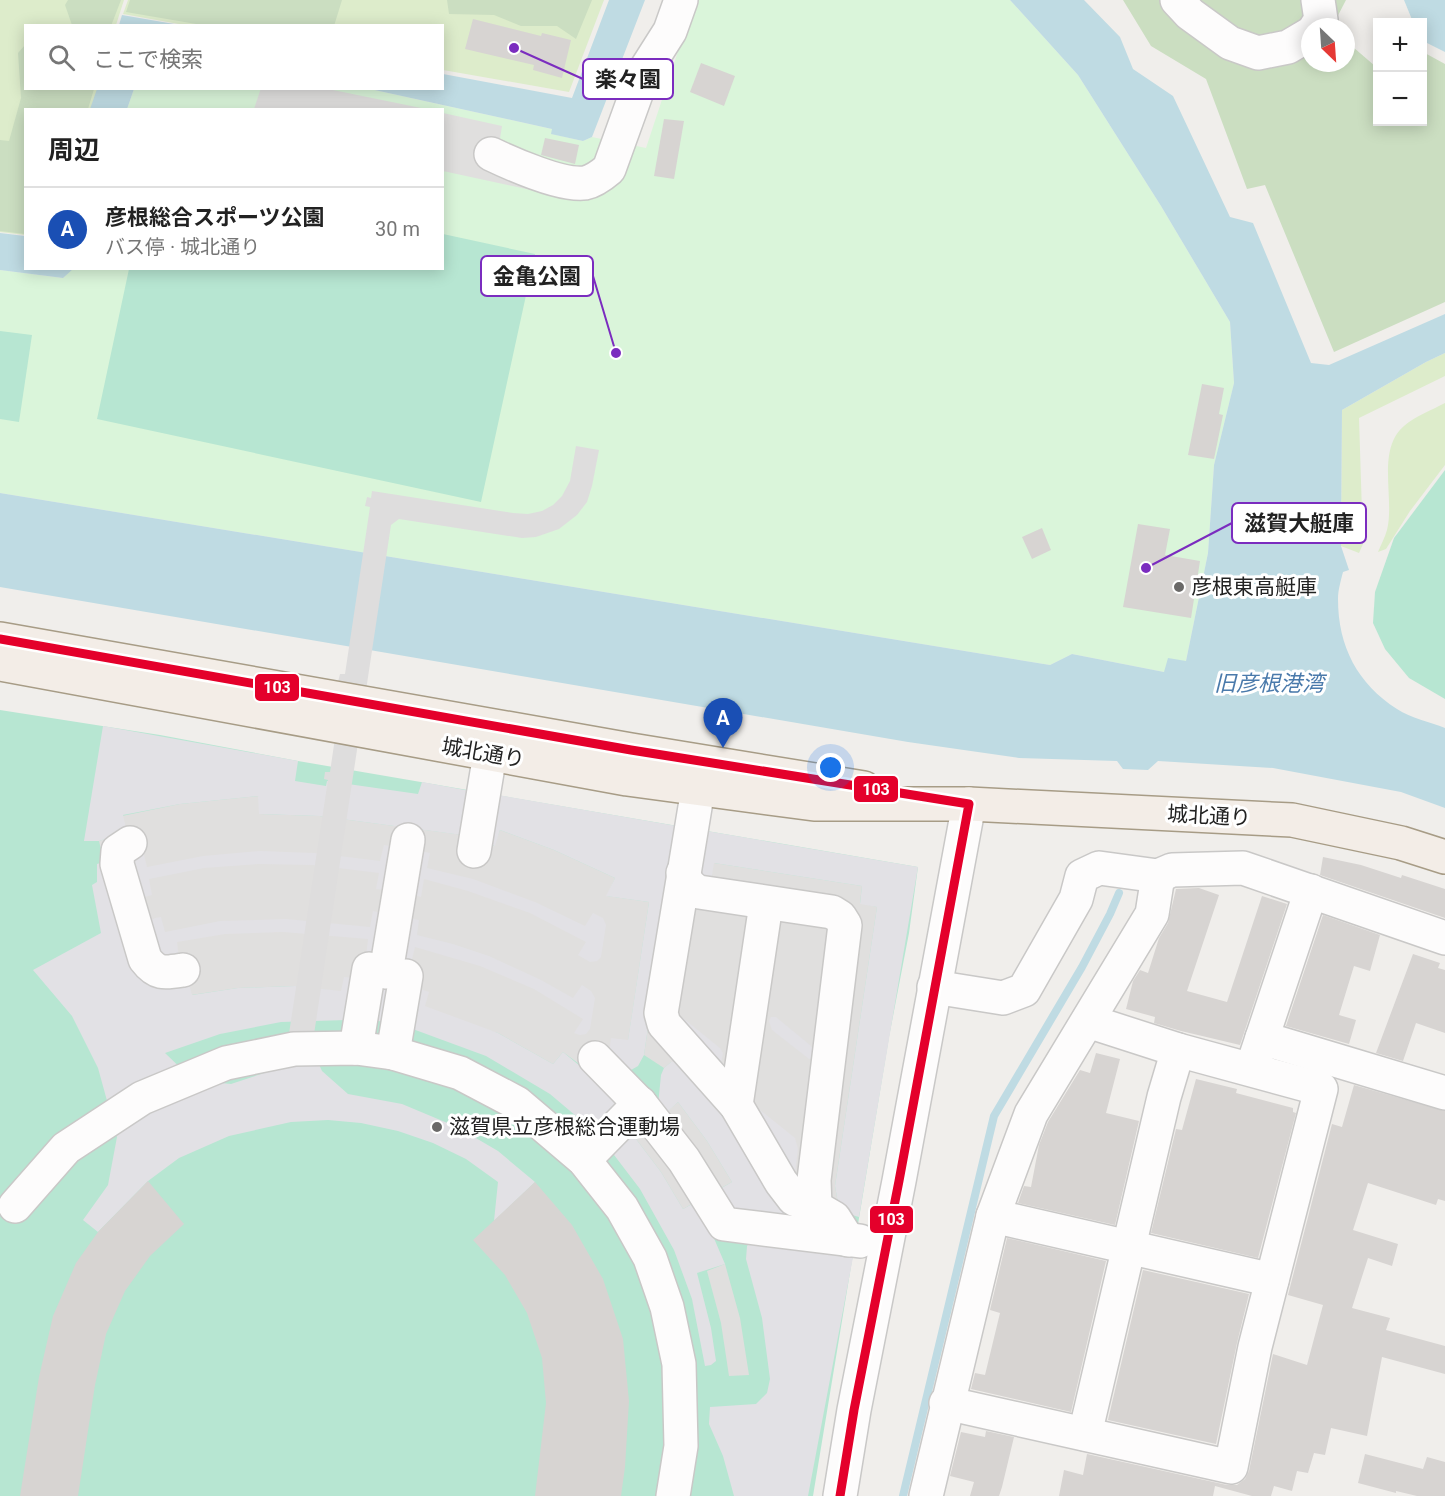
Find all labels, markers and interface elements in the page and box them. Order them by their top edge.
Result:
north arrow [1301,18,1355,72]
map controls [1373,18,1427,126]
button: + [1373,18,1427,72]
search box [24,24,444,90]
icon: search [45,41,78,74]
text: ここで検索 [93,47,203,72]
callout: 楽々園 [583,59,673,99]
text: 楽々園 [595,67,661,92]
button: − [1373,72,1427,126]
text: 周辺 [48,135,100,165]
text: 彦根総合スポーツ公園 [105,205,325,230]
text: A [61,217,74,241]
text: 30 m [375,217,420,241]
text: バス停 · 城北通り [105,235,260,259]
callout: 金亀公園 [481,256,593,296]
text: 金亀公園 [493,264,581,289]
callout: 滋賀大艇庫 [1232,503,1366,543]
text: 滋賀大艇庫 [1244,511,1354,536]
place label: 彦根東高艇庫 [1191,575,1317,599]
marker: 彦根東高艇庫 [1172,580,1186,594]
water label: 旧彦根港湾 [1214,671,1328,696]
line badge: 103 [254,673,300,702]
text: 103 [263,678,291,697]
pin: A [704,698,742,748]
street label: 城北通り [440,734,526,772]
your location [816,753,845,782]
line badge: 103 [853,775,899,803]
text: 103 [862,780,890,799]
street label: 城北通り [1166,802,1252,830]
place label: 滋賀県立彦根総合運動場 [449,1115,680,1139]
marker: 滋賀県立彦根総合運動場 [430,1120,444,1134]
line badge: 103 [869,1205,914,1234]
text: 103 [877,1210,905,1229]

